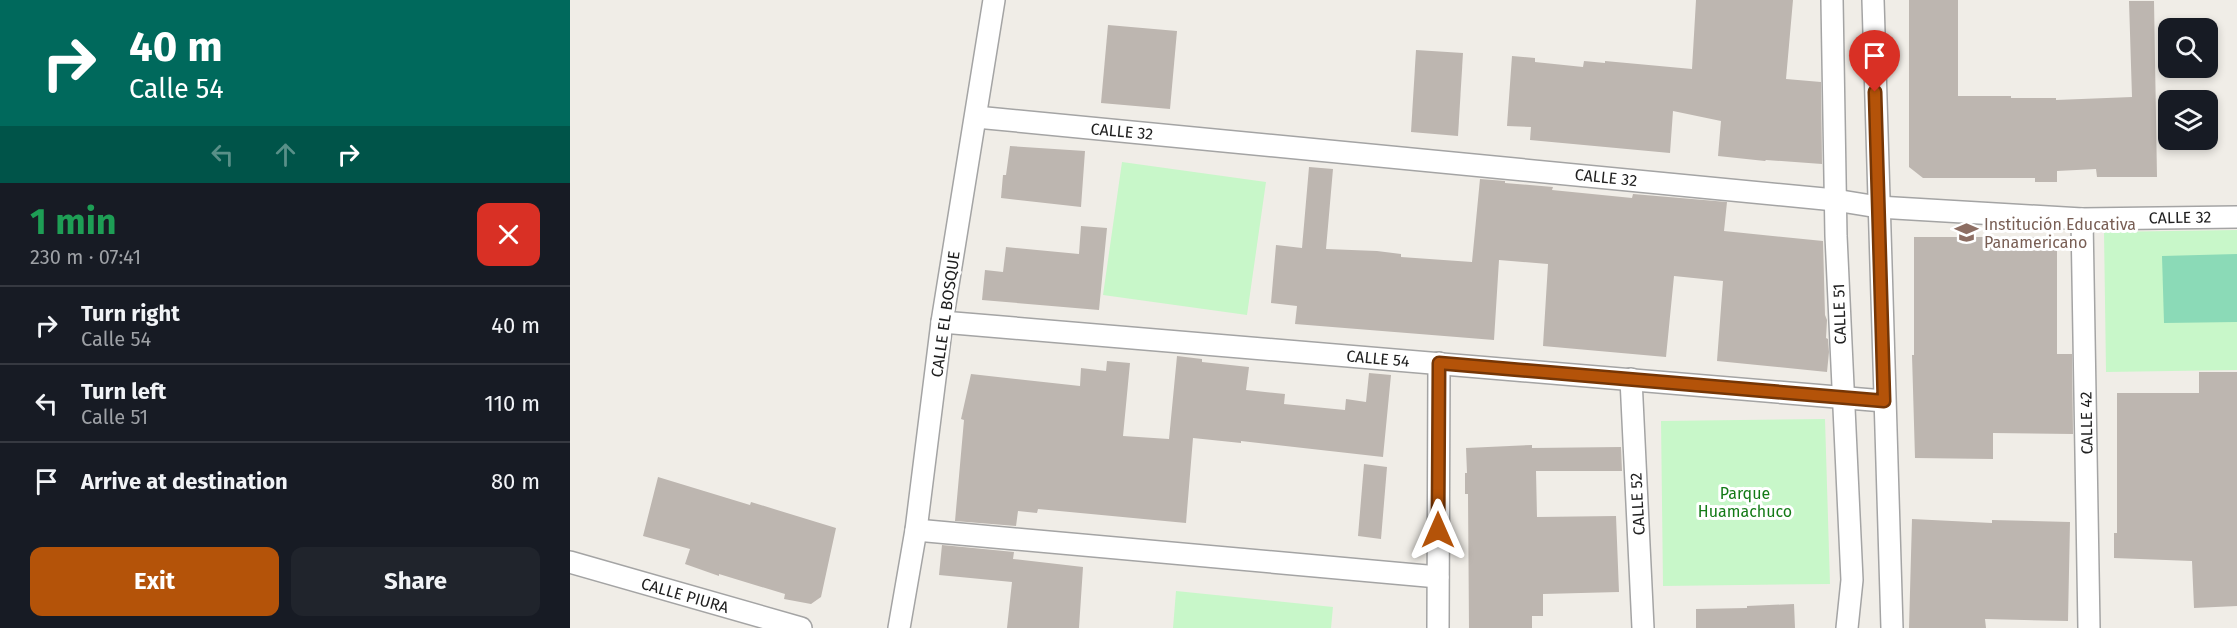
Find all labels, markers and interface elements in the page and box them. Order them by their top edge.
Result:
map controls [2158,18,2218,150]
button: search [2158,18,2218,78]
text: 40 m [129,22,223,72]
icon: right [30,24,108,102]
pin [1849,30,1900,92]
icon: arrive [1858,39,1891,72]
text: Calle 54 [129,73,224,105]
button: layers [2158,90,2218,150]
street label: CALLE 32 [1090,119,1154,144]
icon: left [206,138,239,171]
icon: ahead [269,138,302,171]
icon: right [332,138,365,171]
street label: CALLE 32 [1574,165,1638,190]
text: 1 min [30,200,117,244]
button: close [477,203,540,266]
street label: CALLE 32 [2149,207,2212,228]
place label: Institución Educativa Panamericano [1984,215,2136,252]
school or university icon: Institución Educativa Panamericano [1953,220,1979,246]
text: 230 m · 07:41 [30,245,141,269]
street label: CALLE EL BOSQUE [927,250,964,378]
street label: CALLE 51 [1829,283,1850,345]
text: Turn right [81,300,180,327]
icon: right [30,309,63,342]
text: 40 m [491,312,540,339]
text: Calle 54 [81,327,151,351]
street label: CALLE 54 [1346,346,1411,371]
text: Turn left [81,378,166,405]
icon: left [30,387,63,420]
text: 110 m [484,390,540,417]
street label: CALLE 42 [2076,391,2097,455]
text: Calle 51 [81,405,148,429]
icon: arrive [30,465,63,498]
text: Arrive at destination [81,468,288,495]
text: 80 m [491,468,540,495]
street label: CALLE 52 [1626,472,1649,536]
park label: Parque Huamachuco [1698,484,1792,521]
position arrow [1406,498,1470,562]
button: Exit [30,547,279,616]
button: Share [291,547,540,616]
street label: CALLE PIURA [639,574,732,617]

